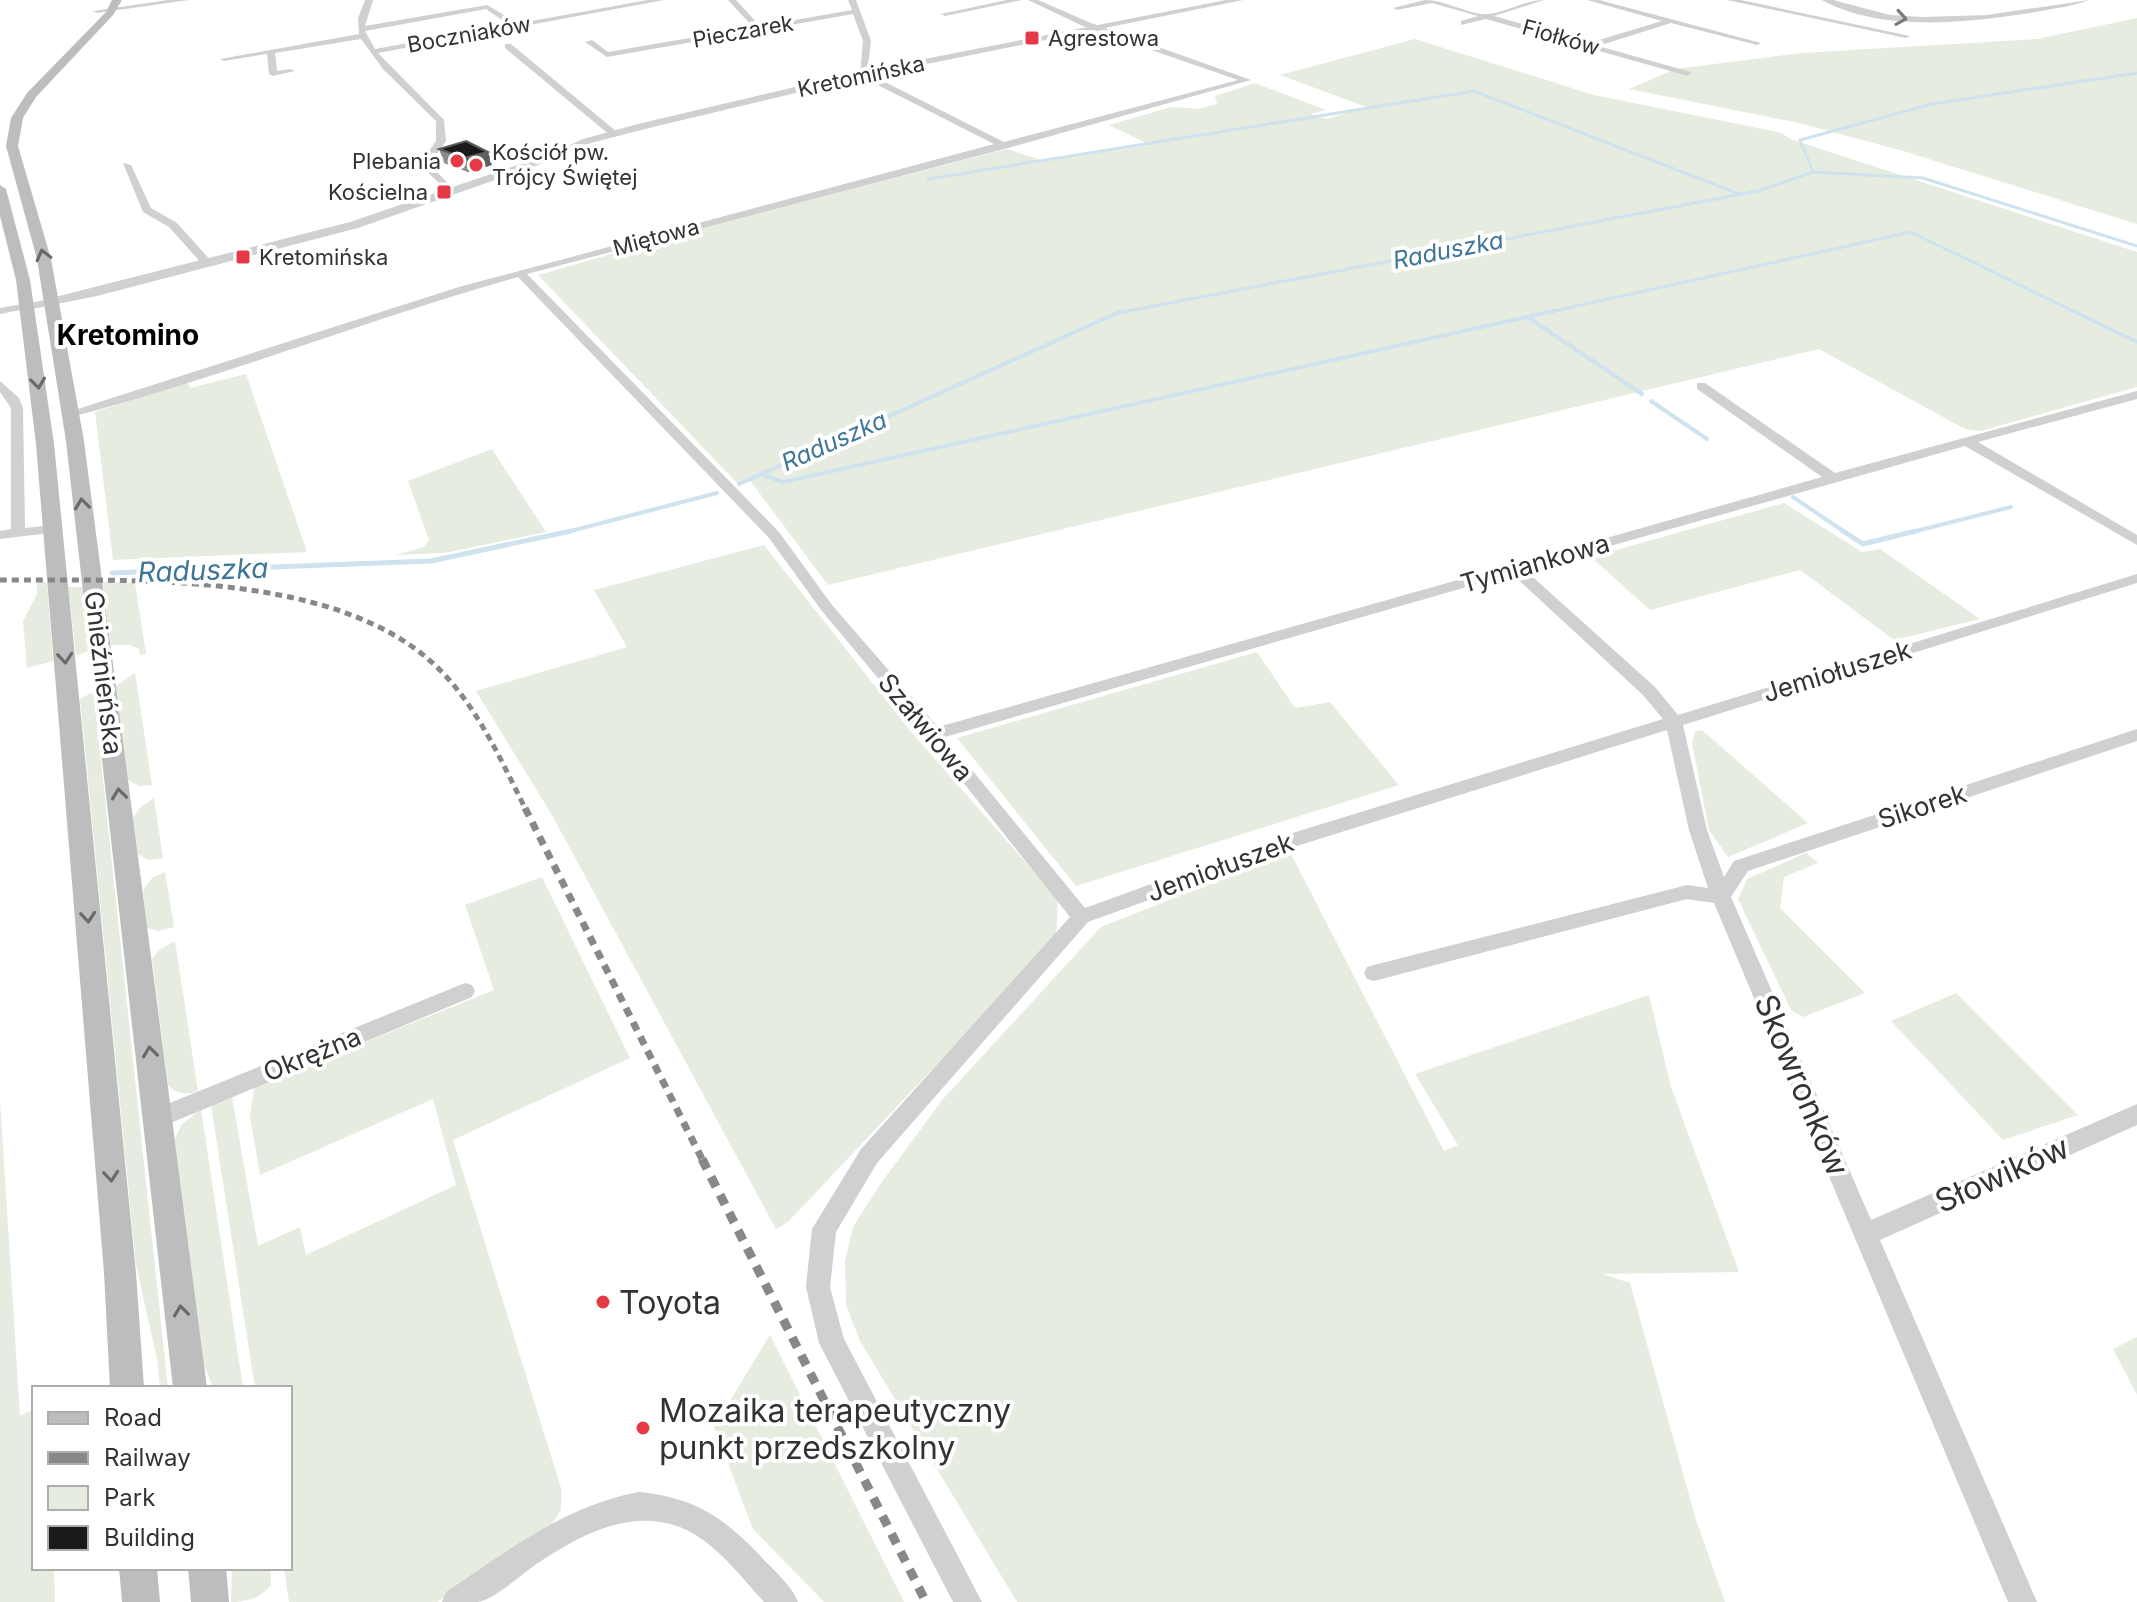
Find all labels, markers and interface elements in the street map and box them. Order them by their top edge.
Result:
street label: Pieczarek [691,9,795,53]
one-way arrow [1895,9,1908,26]
street label: Boczniaków [405,10,533,58]
street label: Fiołków [1519,14,1603,60]
place label: Agrestowa [1048,25,1159,51]
marker: Agrestowa [1023,29,1041,47]
street label: Kretomińska [795,50,927,102]
place label: Kościół pw. Trójcy Świętej [492,139,638,190]
place label: Plebania [352,148,441,174]
marker: Plebania [448,152,466,170]
marker: Kościół pw. Trójcy Świętej [467,156,485,174]
place label: Kościelna [328,179,428,205]
marker: Kościelna [435,183,453,201]
street label: Miętowa [610,213,702,261]
water label: Raduszka [1390,225,1506,275]
place label: Kretomińska [259,244,388,270]
marker: Kretomińska [234,248,252,266]
one-way arrow [35,249,52,263]
district label: Kretomino [57,318,199,352]
one-way arrow [29,377,46,390]
water label: Raduszka [777,405,891,477]
one-way arrow [74,497,91,510]
street label: Tymiankowa [1457,527,1613,599]
water label: Raduszka [137,551,269,589]
street label: Gnieźnieńska [79,589,129,757]
street label: Jemiołuszek [1759,634,1915,708]
one-way arrow [56,652,73,665]
street label: Szałwiowa [872,667,980,787]
street label: Sikorek [1874,777,1970,835]
one-way arrow [111,787,128,801]
street label: Jemiołuszek [1143,826,1297,908]
one-way arrow [79,911,96,924]
street label: Skowronków [1746,988,1858,1182]
street label: Okrężna [259,1020,365,1088]
one-way arrow [142,1045,159,1059]
street label: Słowików [1929,1127,2075,1221]
one-way arrow [102,1170,119,1183]
place label: Toyota [619,1283,721,1322]
marker: Toyota [594,1293,612,1311]
one-way arrow [172,1304,189,1317]
legend [32,1386,292,1570]
place label: Mozaika terapeutyczny punkt przedszkolny [659,1391,1011,1467]
text: Road [104,1403,162,1432]
marker: Mozaika terapeutyczny punkt przedszkolny [634,1419,652,1437]
text: Railway [104,1443,191,1472]
text: Park [104,1483,155,1512]
text: Building [104,1523,195,1552]

